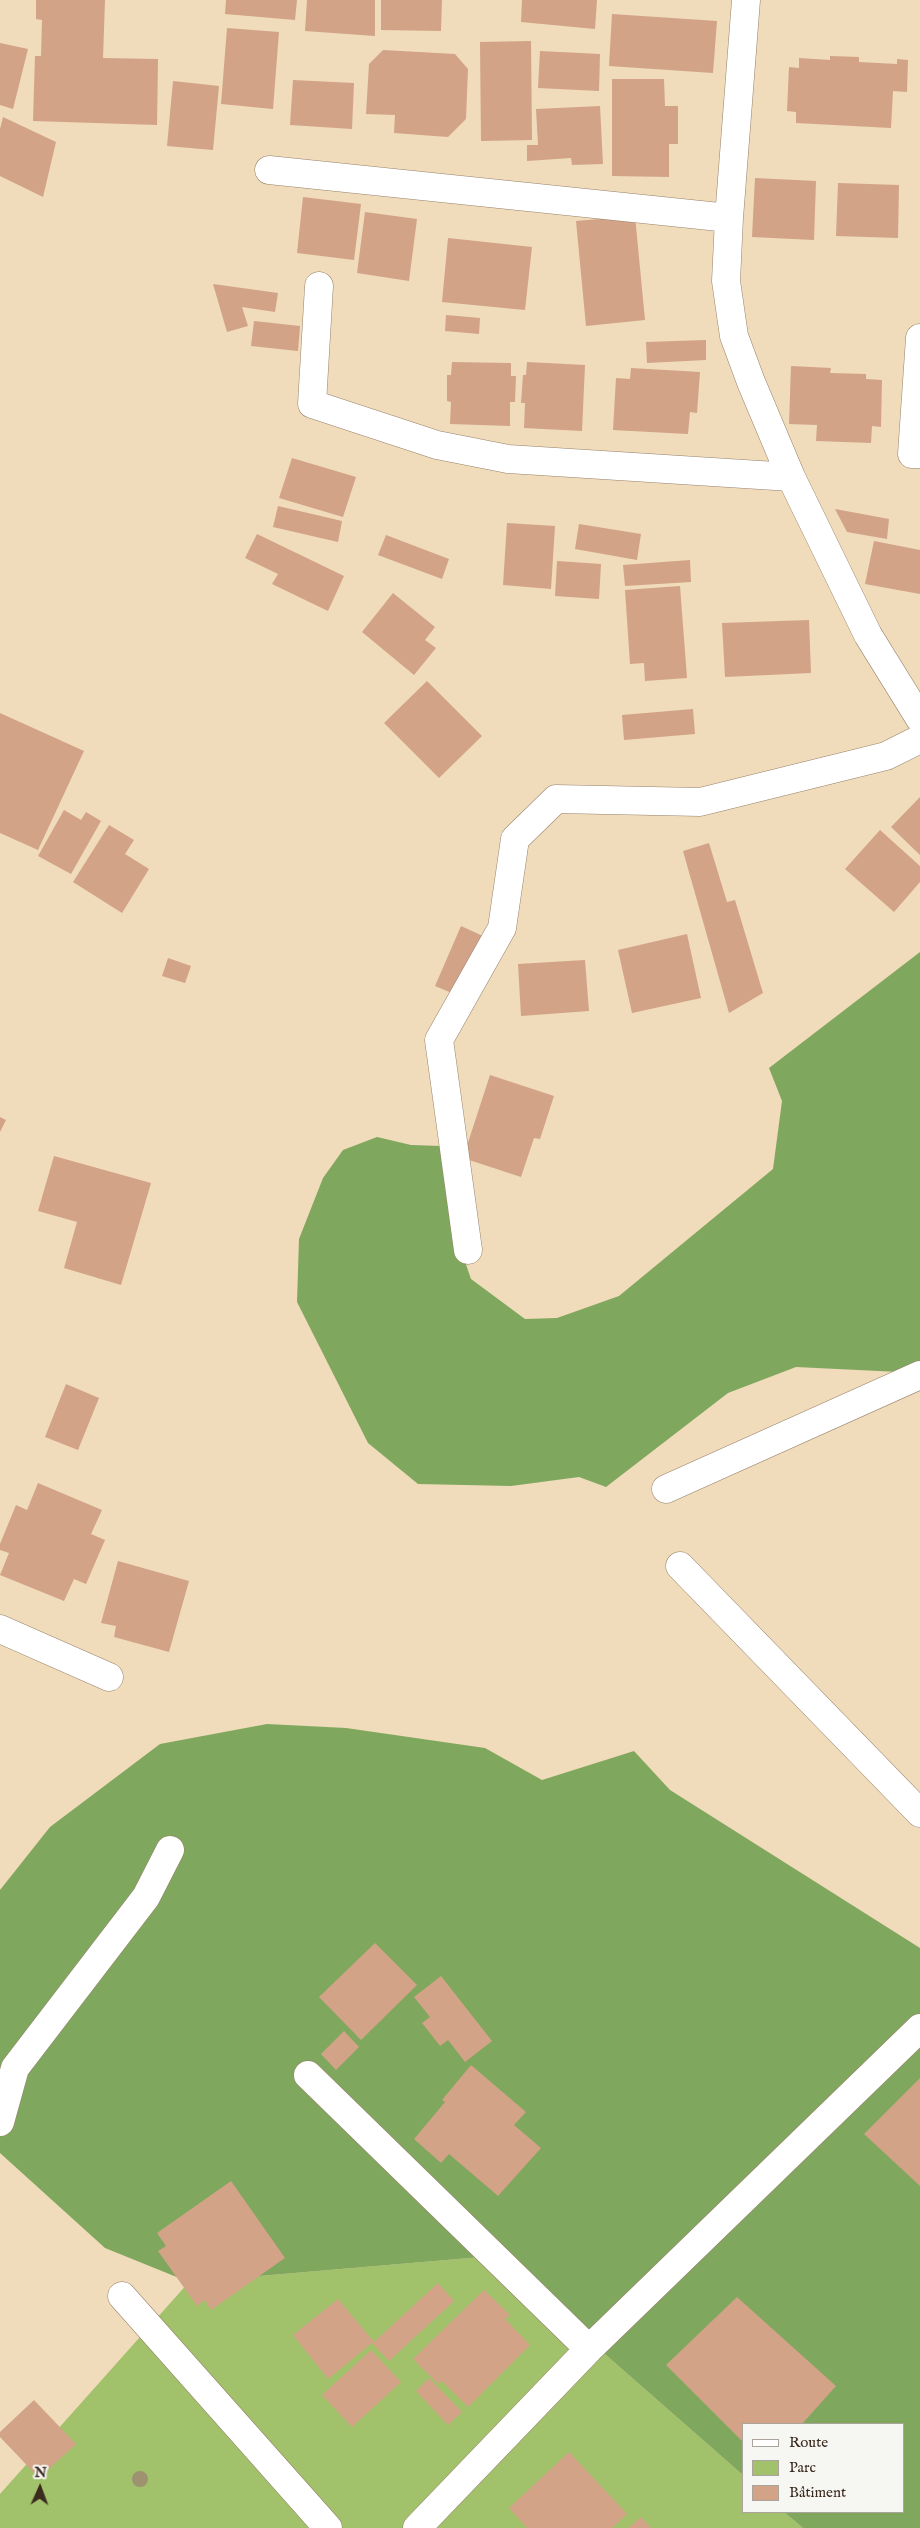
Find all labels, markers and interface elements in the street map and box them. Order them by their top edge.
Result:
legend [742,2423,905,2513]
text: Route [789,2433,828,2452]
text: Parc [789,2458,816,2477]
north arrow [15,2463,65,2513]
text: N [34,2464,47,2482]
text: Bâtiment [789,2483,846,2502]

